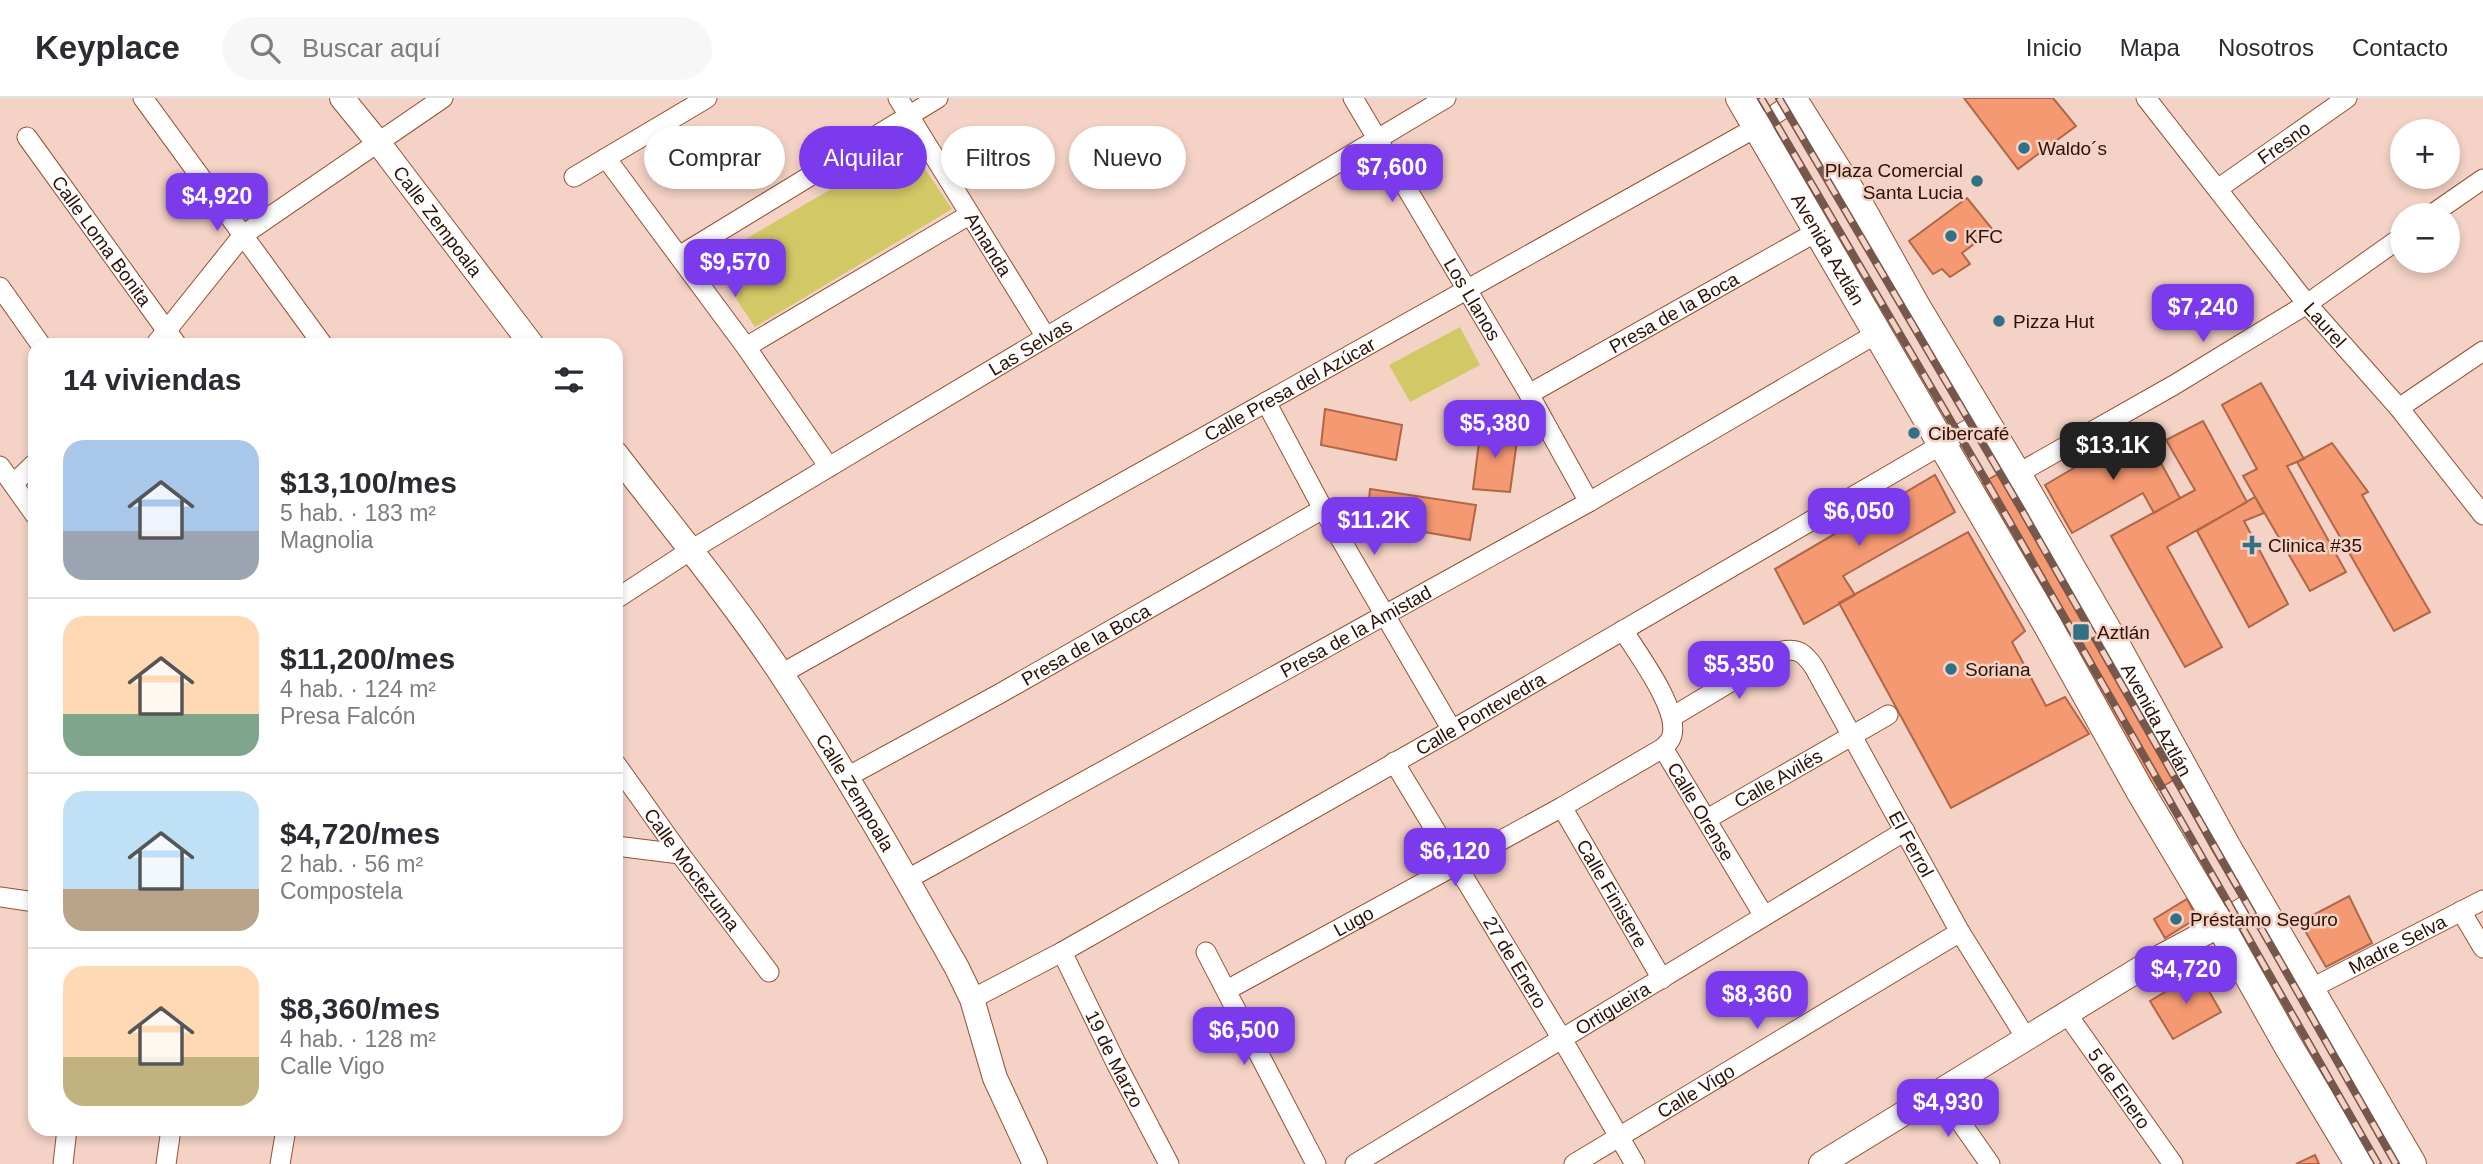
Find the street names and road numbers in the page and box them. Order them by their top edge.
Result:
street label: Fresno [2253,117,2314,168]
street label: Calle Zempoala [389,162,487,281]
street label: Calle Loma Bonita [48,172,156,310]
street label: Avenida Aztlán [1788,190,1869,309]
street label: Amanda [961,209,1016,280]
street label: Los Llanos [1440,254,1505,344]
street label: Presa de la Boca [1605,268,1742,357]
street label: Laurel [2300,298,2351,351]
street label: Las Selvas [985,314,1075,380]
street label: Calle Presa del Azúcar [1201,332,1379,445]
street label: Presa de la Amistad [1277,581,1435,681]
street label: Presa de la Boca [1018,599,1154,690]
street label: Avenida Aztlán [2117,660,2196,780]
street label: Calle Pontevedra [1412,668,1549,759]
street label: Calle Zempoala [812,730,899,855]
street label: Calle Avilés [1730,745,1826,812]
street label: Calle Orense [1664,758,1739,864]
street label: Calle Moctezuma [640,804,745,935]
street label: El Ferrol [1885,807,1938,880]
street label: Calle Finistere [1573,836,1652,951]
street label: Lugo [1330,902,1377,940]
street label: Madre Selva [2345,910,2450,978]
street label: 27 de Enero [1480,912,1551,1012]
street label: Ortigueira [1571,977,1654,1039]
street label: 19 de Marzo [1081,1007,1148,1111]
street label: 5 de Enero [2084,1044,2155,1132]
street label: Calle Vigo [1653,1060,1738,1122]

